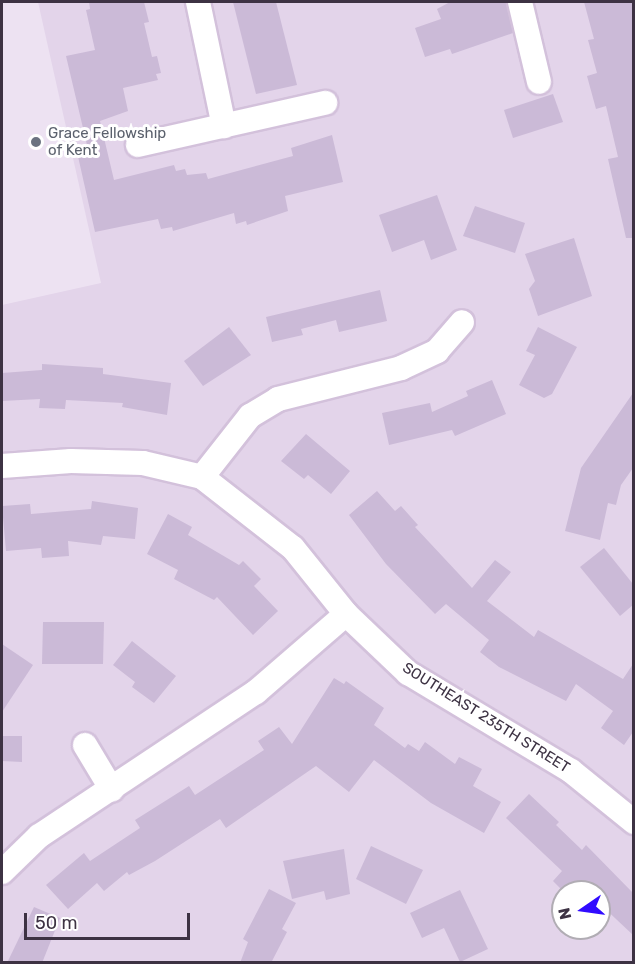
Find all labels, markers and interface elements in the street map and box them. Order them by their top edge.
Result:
place label: Grace Fellowship of Kent [48,124,166,159]
marker: Grace Fellowship of Kent [29,135,43,149]
street label: SOUTHEAST 235TH STREET [399,659,573,777]
north arrow [551,880,611,940]
scale bar [27,901,194,939]
text: N [554,906,575,921]
text: 50 m [35,912,78,934]

